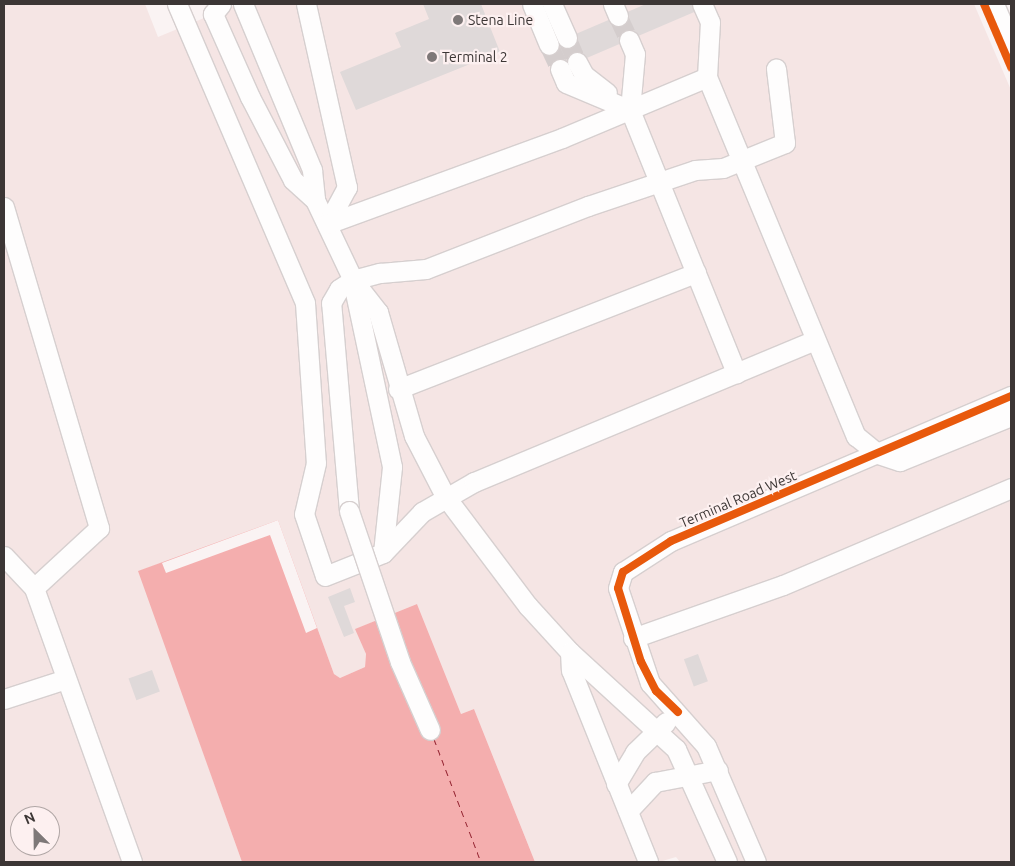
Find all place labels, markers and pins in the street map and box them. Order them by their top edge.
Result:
place label: Stena Line [468,12,533,28]
marker: Stena Line [452,14,464,26]
place label: Terminal 2 [442,49,508,65]
marker: Terminal 2 [426,51,438,63]

